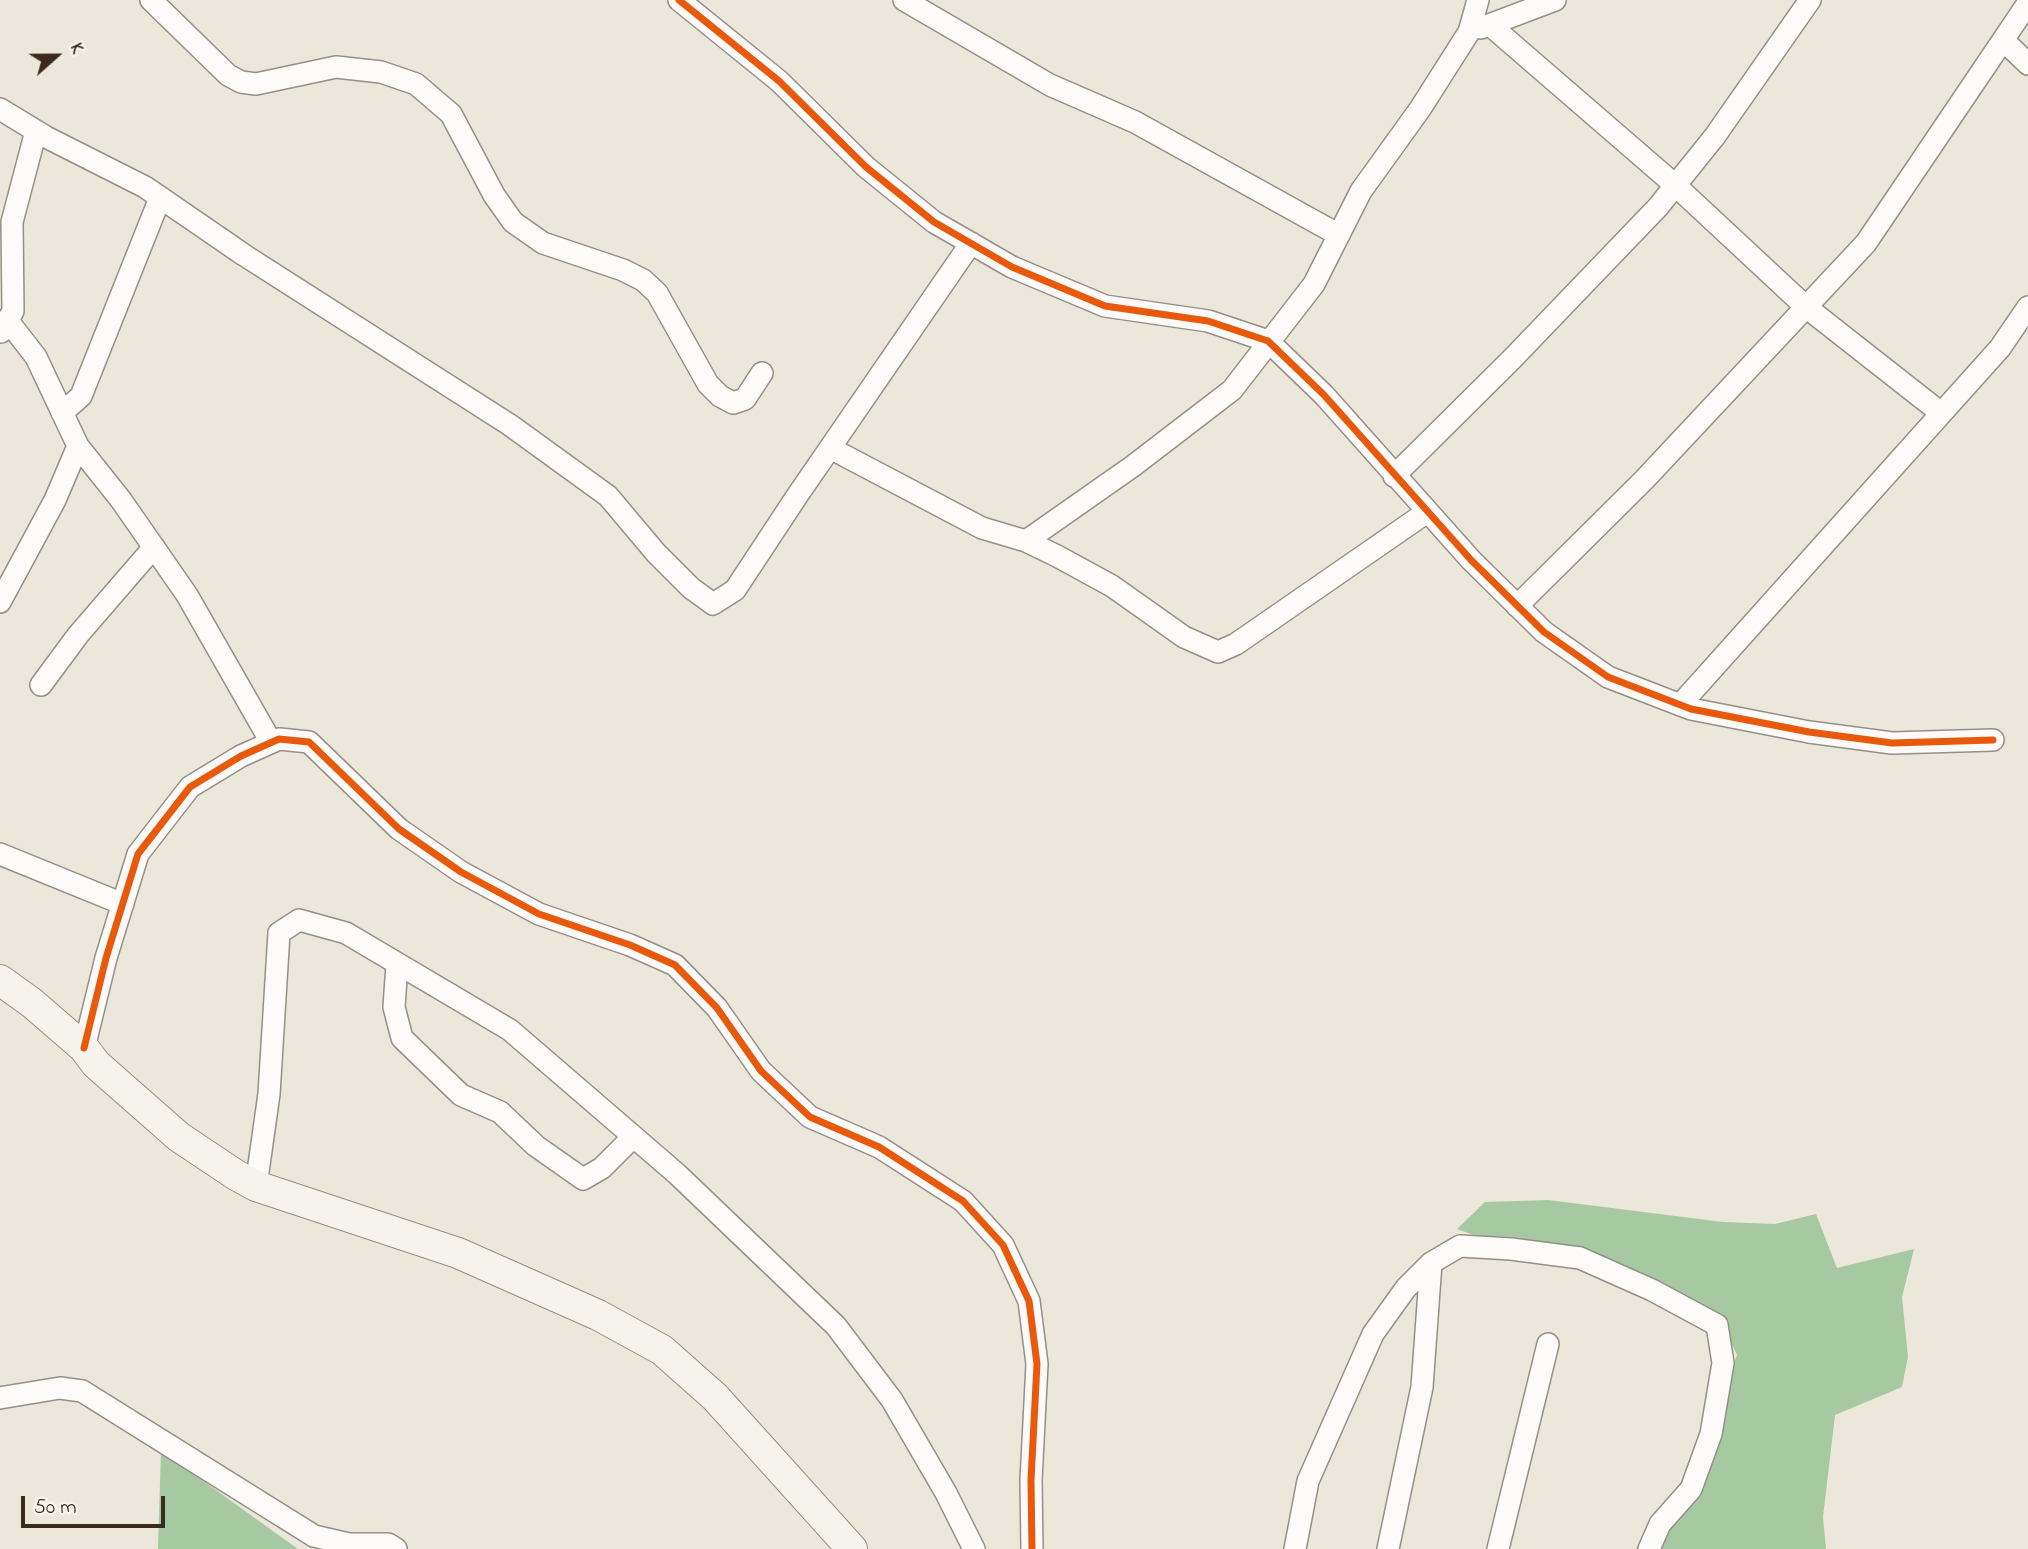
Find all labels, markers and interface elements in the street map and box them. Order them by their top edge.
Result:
north arrow [21,21,91,91]
text: K [62,39,90,57]
scale bar [24,1482,168,1526]
text: 50 m [34,1493,77,1523]

